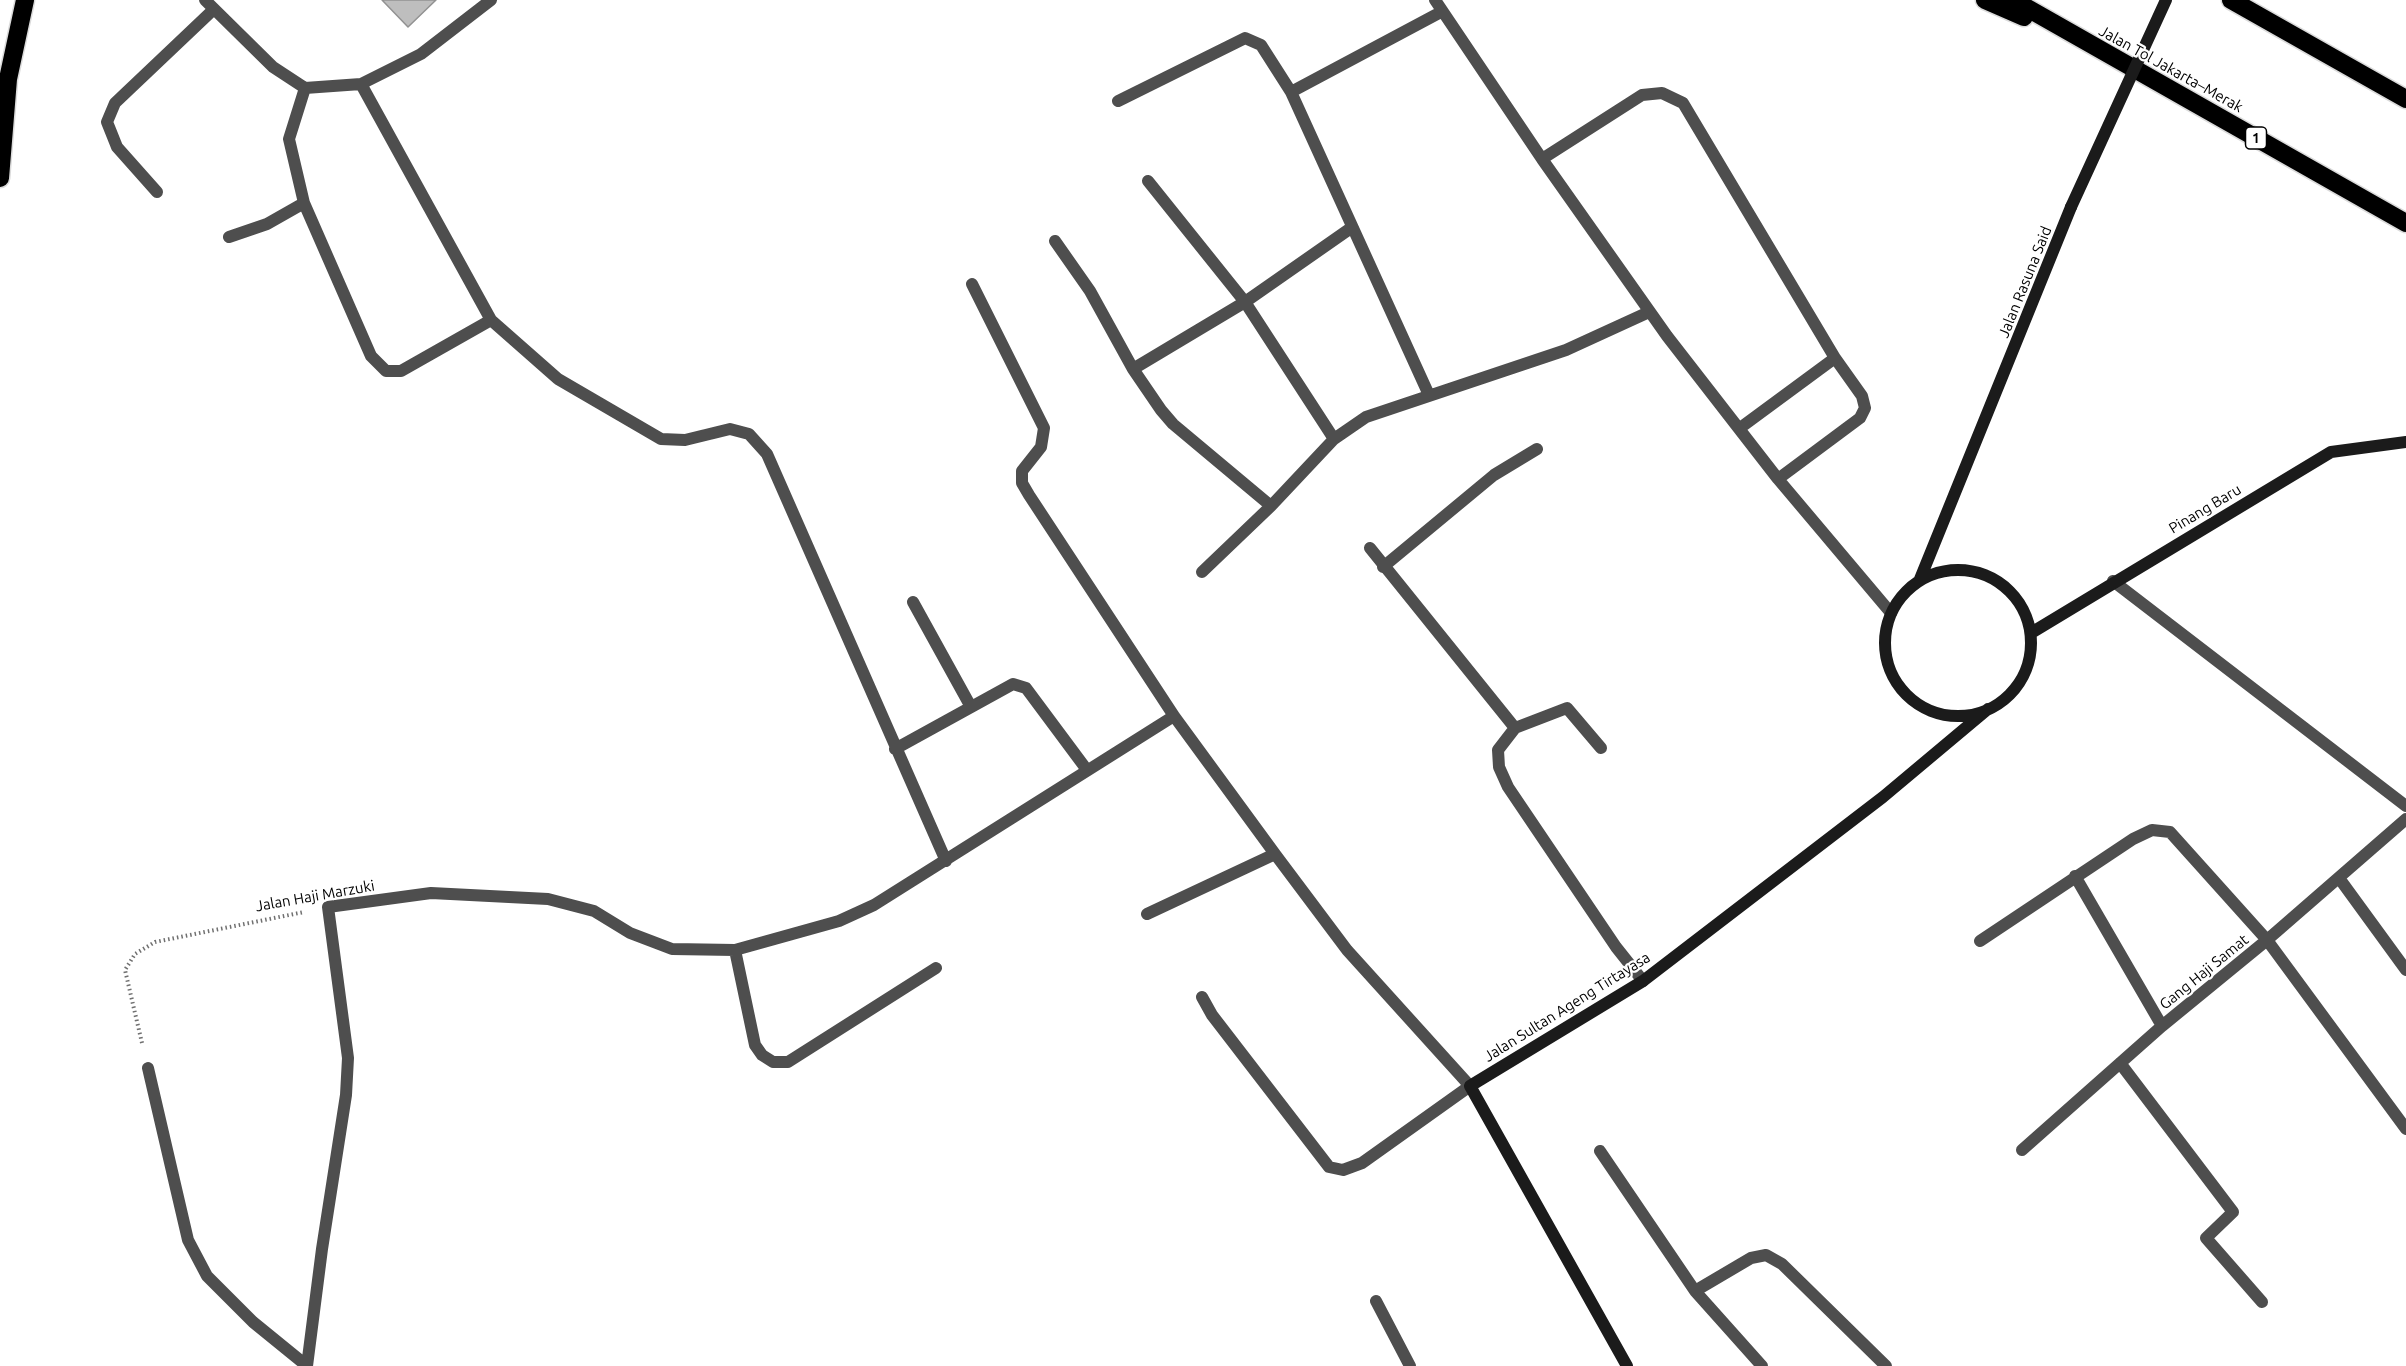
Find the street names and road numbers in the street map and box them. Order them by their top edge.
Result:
street label: Jalan Tol Jakarta–Merak [2096,22,2246,116]
road number: 1 [2246,127,2266,149]
street label: Jalan Rasuna Said [1994,224,2056,340]
street label: Pinang Baru [2166,480,2244,538]
street label: Jalan Haji Marzuki [254,877,376,915]
street label: Gang Haji Samat [2156,931,2252,1013]
street label: Jalan Sultan Ageng Tirtayasa [1481,948,1653,1066]

